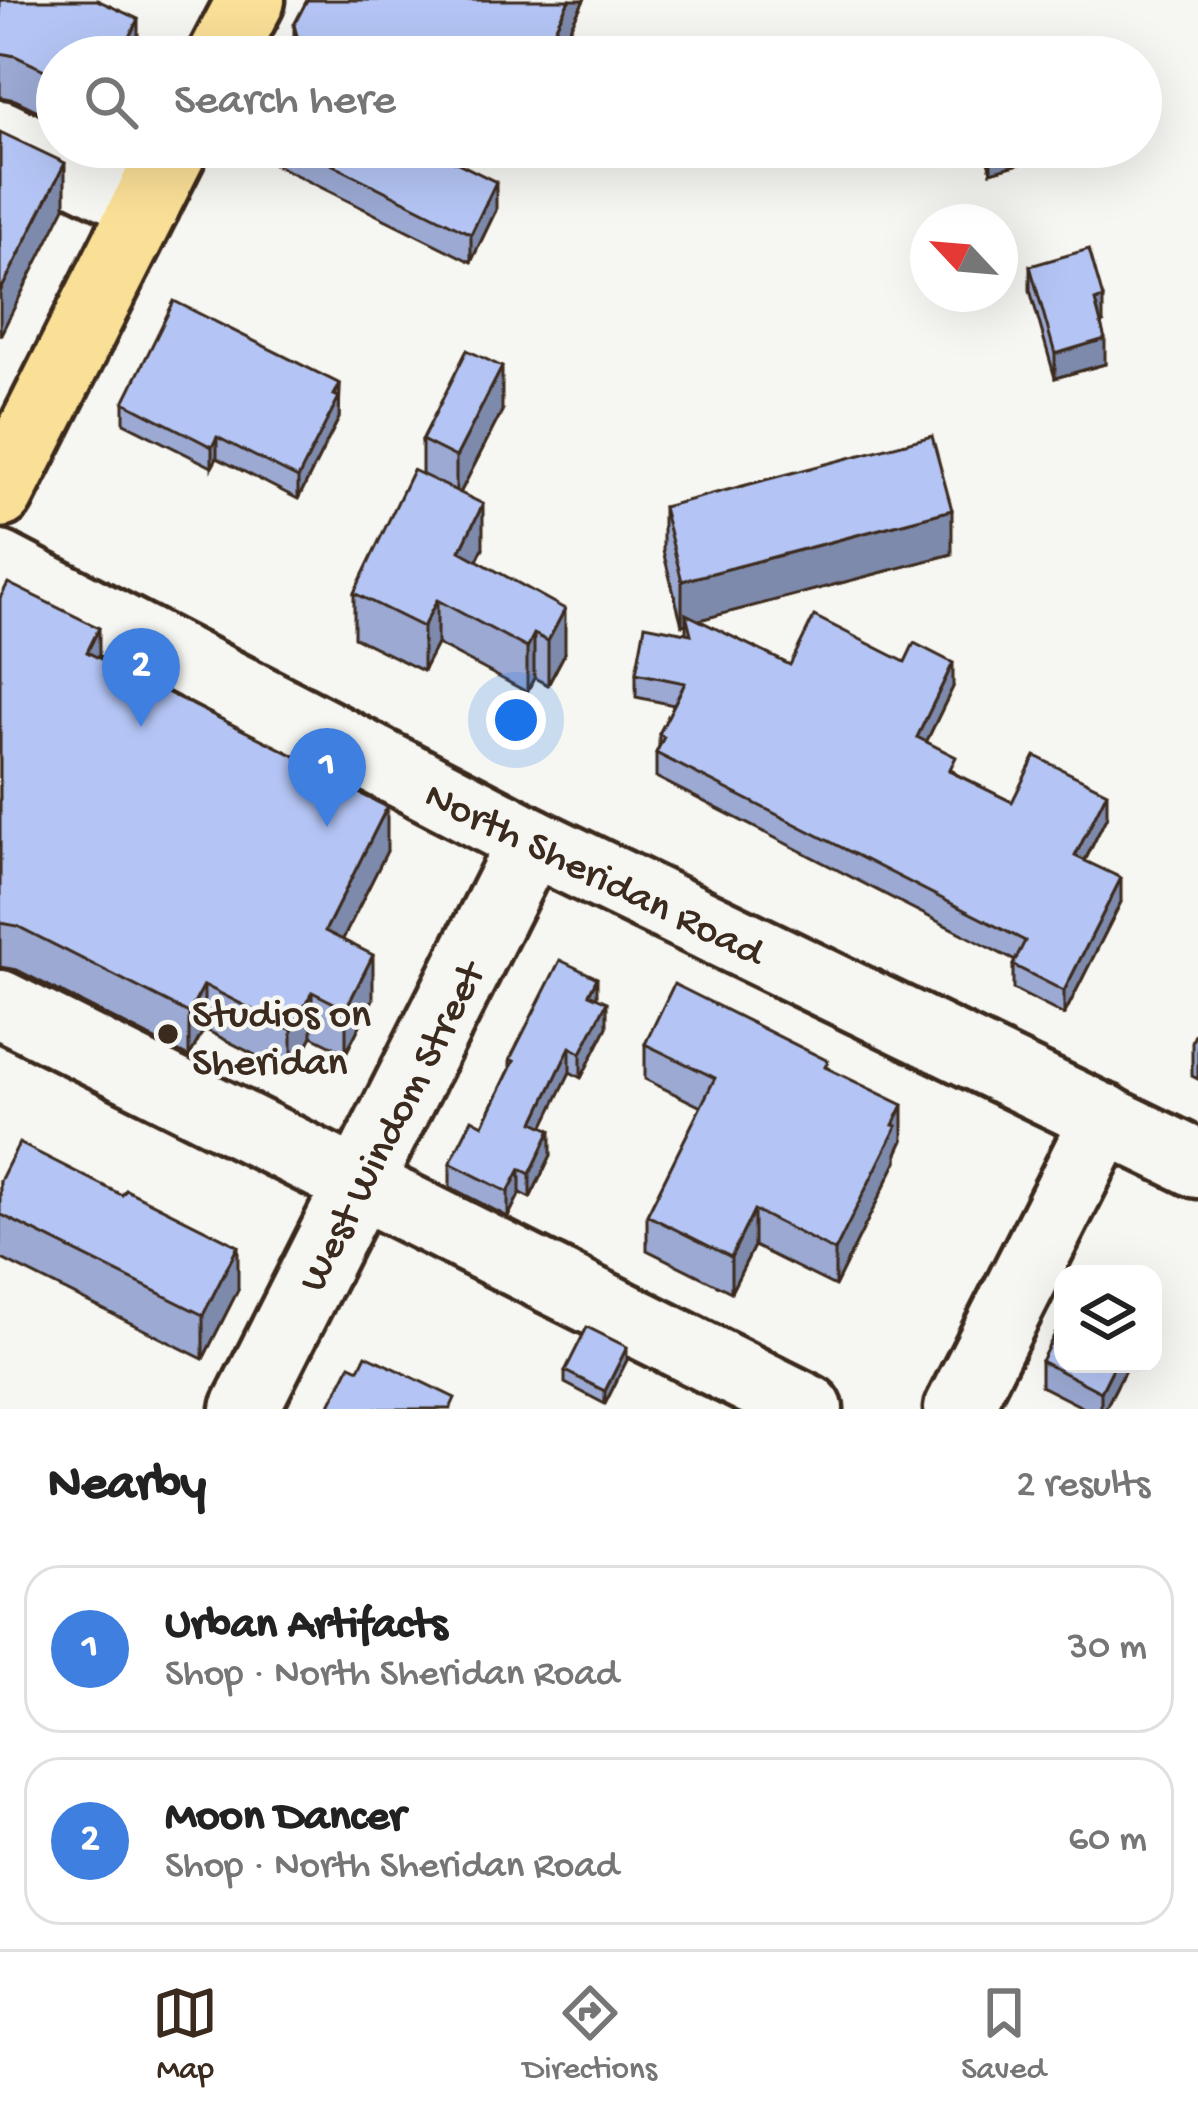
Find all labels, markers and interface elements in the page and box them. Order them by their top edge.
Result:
search box [36,36,1162,168]
icon: search [78,69,144,135]
text: Search here [174,76,396,129]
north arrow [910,204,1018,312]
pin: 2 [102,628,180,727]
your location [486,690,546,750]
pin: 1 [288,728,366,827]
street label: North Sheridan Road [415,773,773,982]
street label: West Windom Street [290,952,501,1301]
place label: Studios on Sheridan [192,993,371,1090]
marker: Studios on Sheridan [155,1021,181,1047]
map controls [1054,1265,1162,1373]
button: layers [1054,1265,1162,1373]
text: Nearby [48,1457,206,1517]
text: 2 results [1016,1464,1150,1510]
text: Urban Artifacts [165,1600,447,1653]
text: 1 [82,1626,98,1672]
text: 30 m [1068,1626,1147,1672]
text: Shop · North Sheridan Road [165,1653,619,1699]
text: Moon Dancer [165,1792,405,1845]
text: 2 [80,1818,100,1864]
text: 60 m [1068,1818,1147,1864]
text: Shop · North Sheridan Road [165,1845,619,1891]
tab: Map [152,1980,218,2090]
tab: Directions [523,1980,657,2090]
tab: Saved [961,1980,1046,2090]

